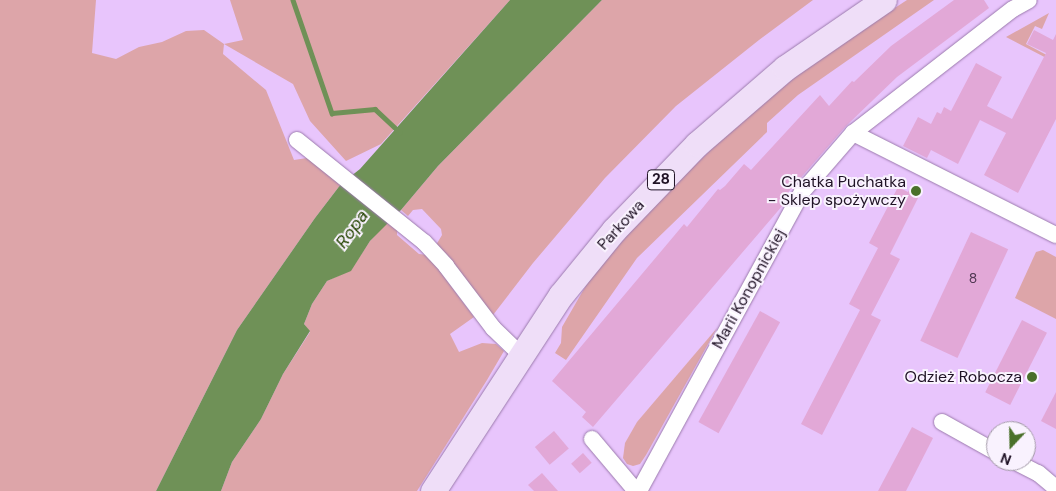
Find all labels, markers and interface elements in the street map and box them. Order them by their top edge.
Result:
road number: 28 [646,168,676,192]
place label: Chatka Puchatka - Sklep spożywczy [768,172,906,210]
marker: Chatka Puchatka - Sklep spożywczy [910,185,922,197]
street label: Parkowa [594,196,648,254]
water label: Ropa [331,206,373,252]
street label: Marii Konopnickiej [708,226,790,352]
house number: 8 [969,270,977,286]
place label: Odzież Robocza [905,367,1022,387]
marker: Odzież Robocza [1026,371,1038,383]
north arrow [986,421,1036,471]
text: N [998,449,1014,469]

